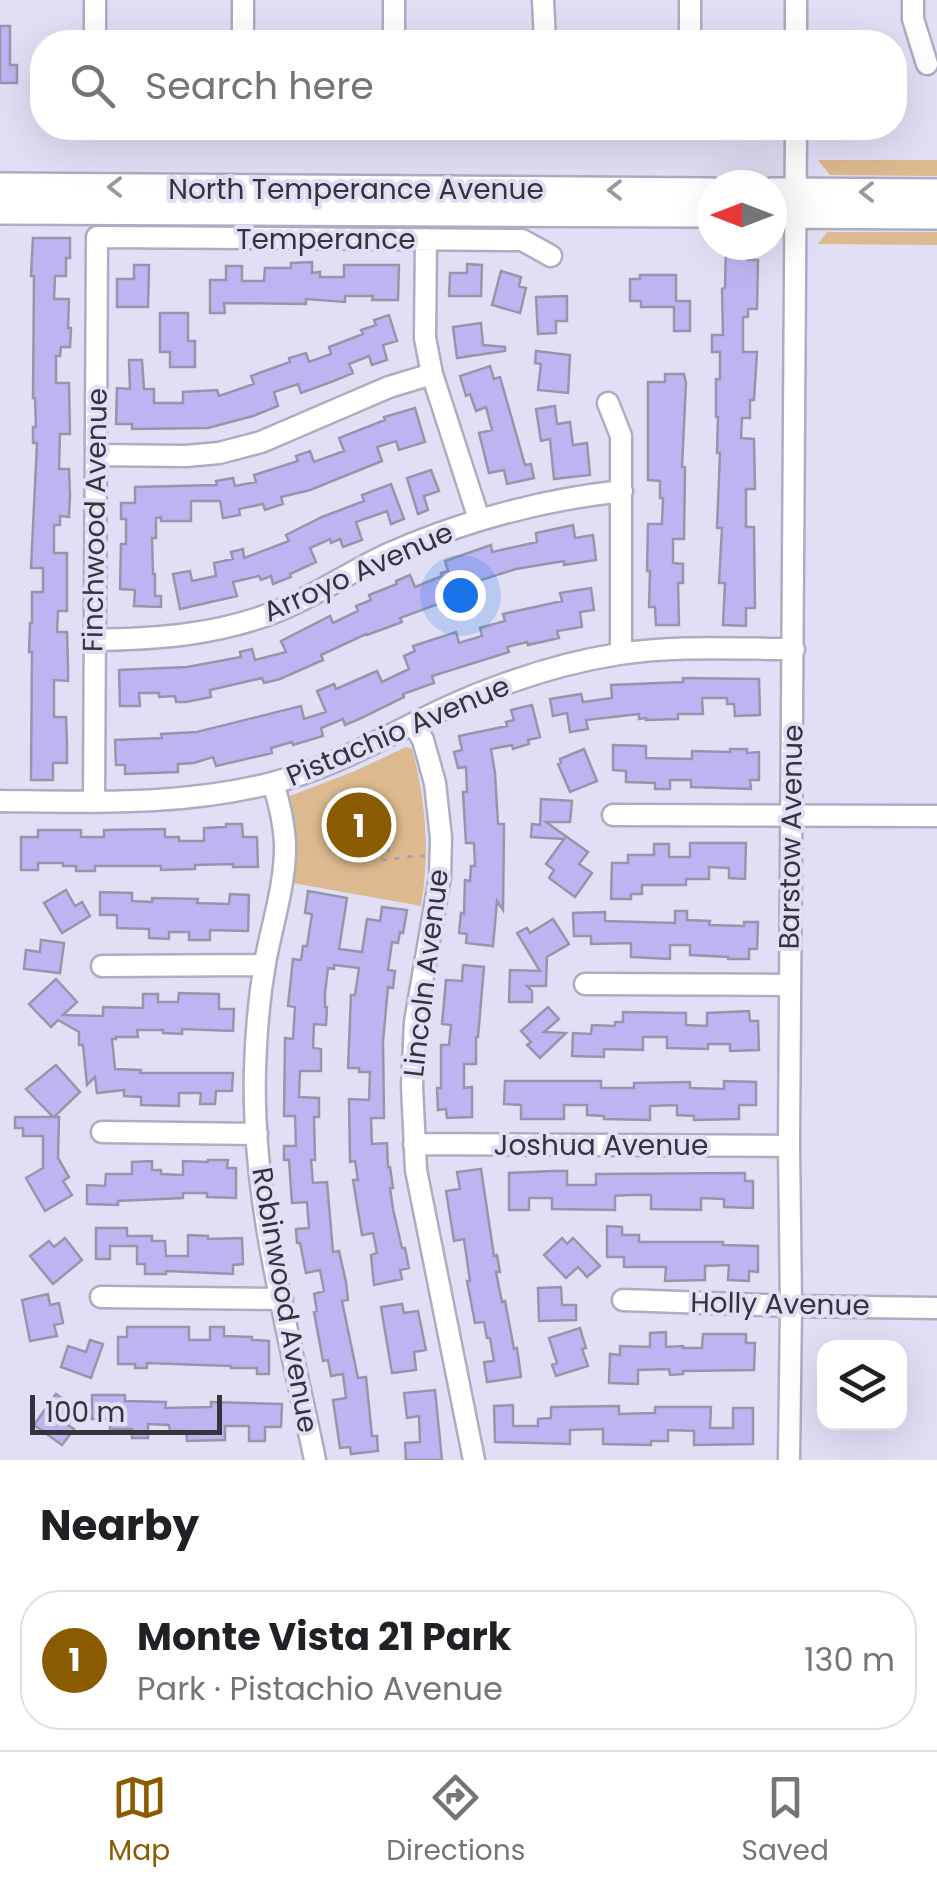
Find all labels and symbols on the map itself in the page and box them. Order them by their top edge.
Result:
street label: North Temperance Avenue [168,170,544,209]
north arrow [697,170,787,260]
one-way arrow [106,176,122,198]
one-way arrow [606,179,622,201]
one-way arrow [858,181,874,203]
street label: Temperance [236,220,416,259]
street label: Finchwood Avenue [73,388,117,652]
street label: Arroyo Avenue [257,513,459,631]
your location [435,570,486,621]
street label: Pistachio Avenue [280,666,516,796]
street label: Barstow Avenue [770,724,812,950]
pin: 1 [326,788,392,862]
street label: Lincoln Avenue [394,867,458,1079]
street label: Joshua Avenue [494,1126,708,1165]
street label: Robinwood Avenue [242,1164,328,1436]
street label: Holly Avenue [690,1283,870,1325]
scale bar [30,1390,222,1434]

